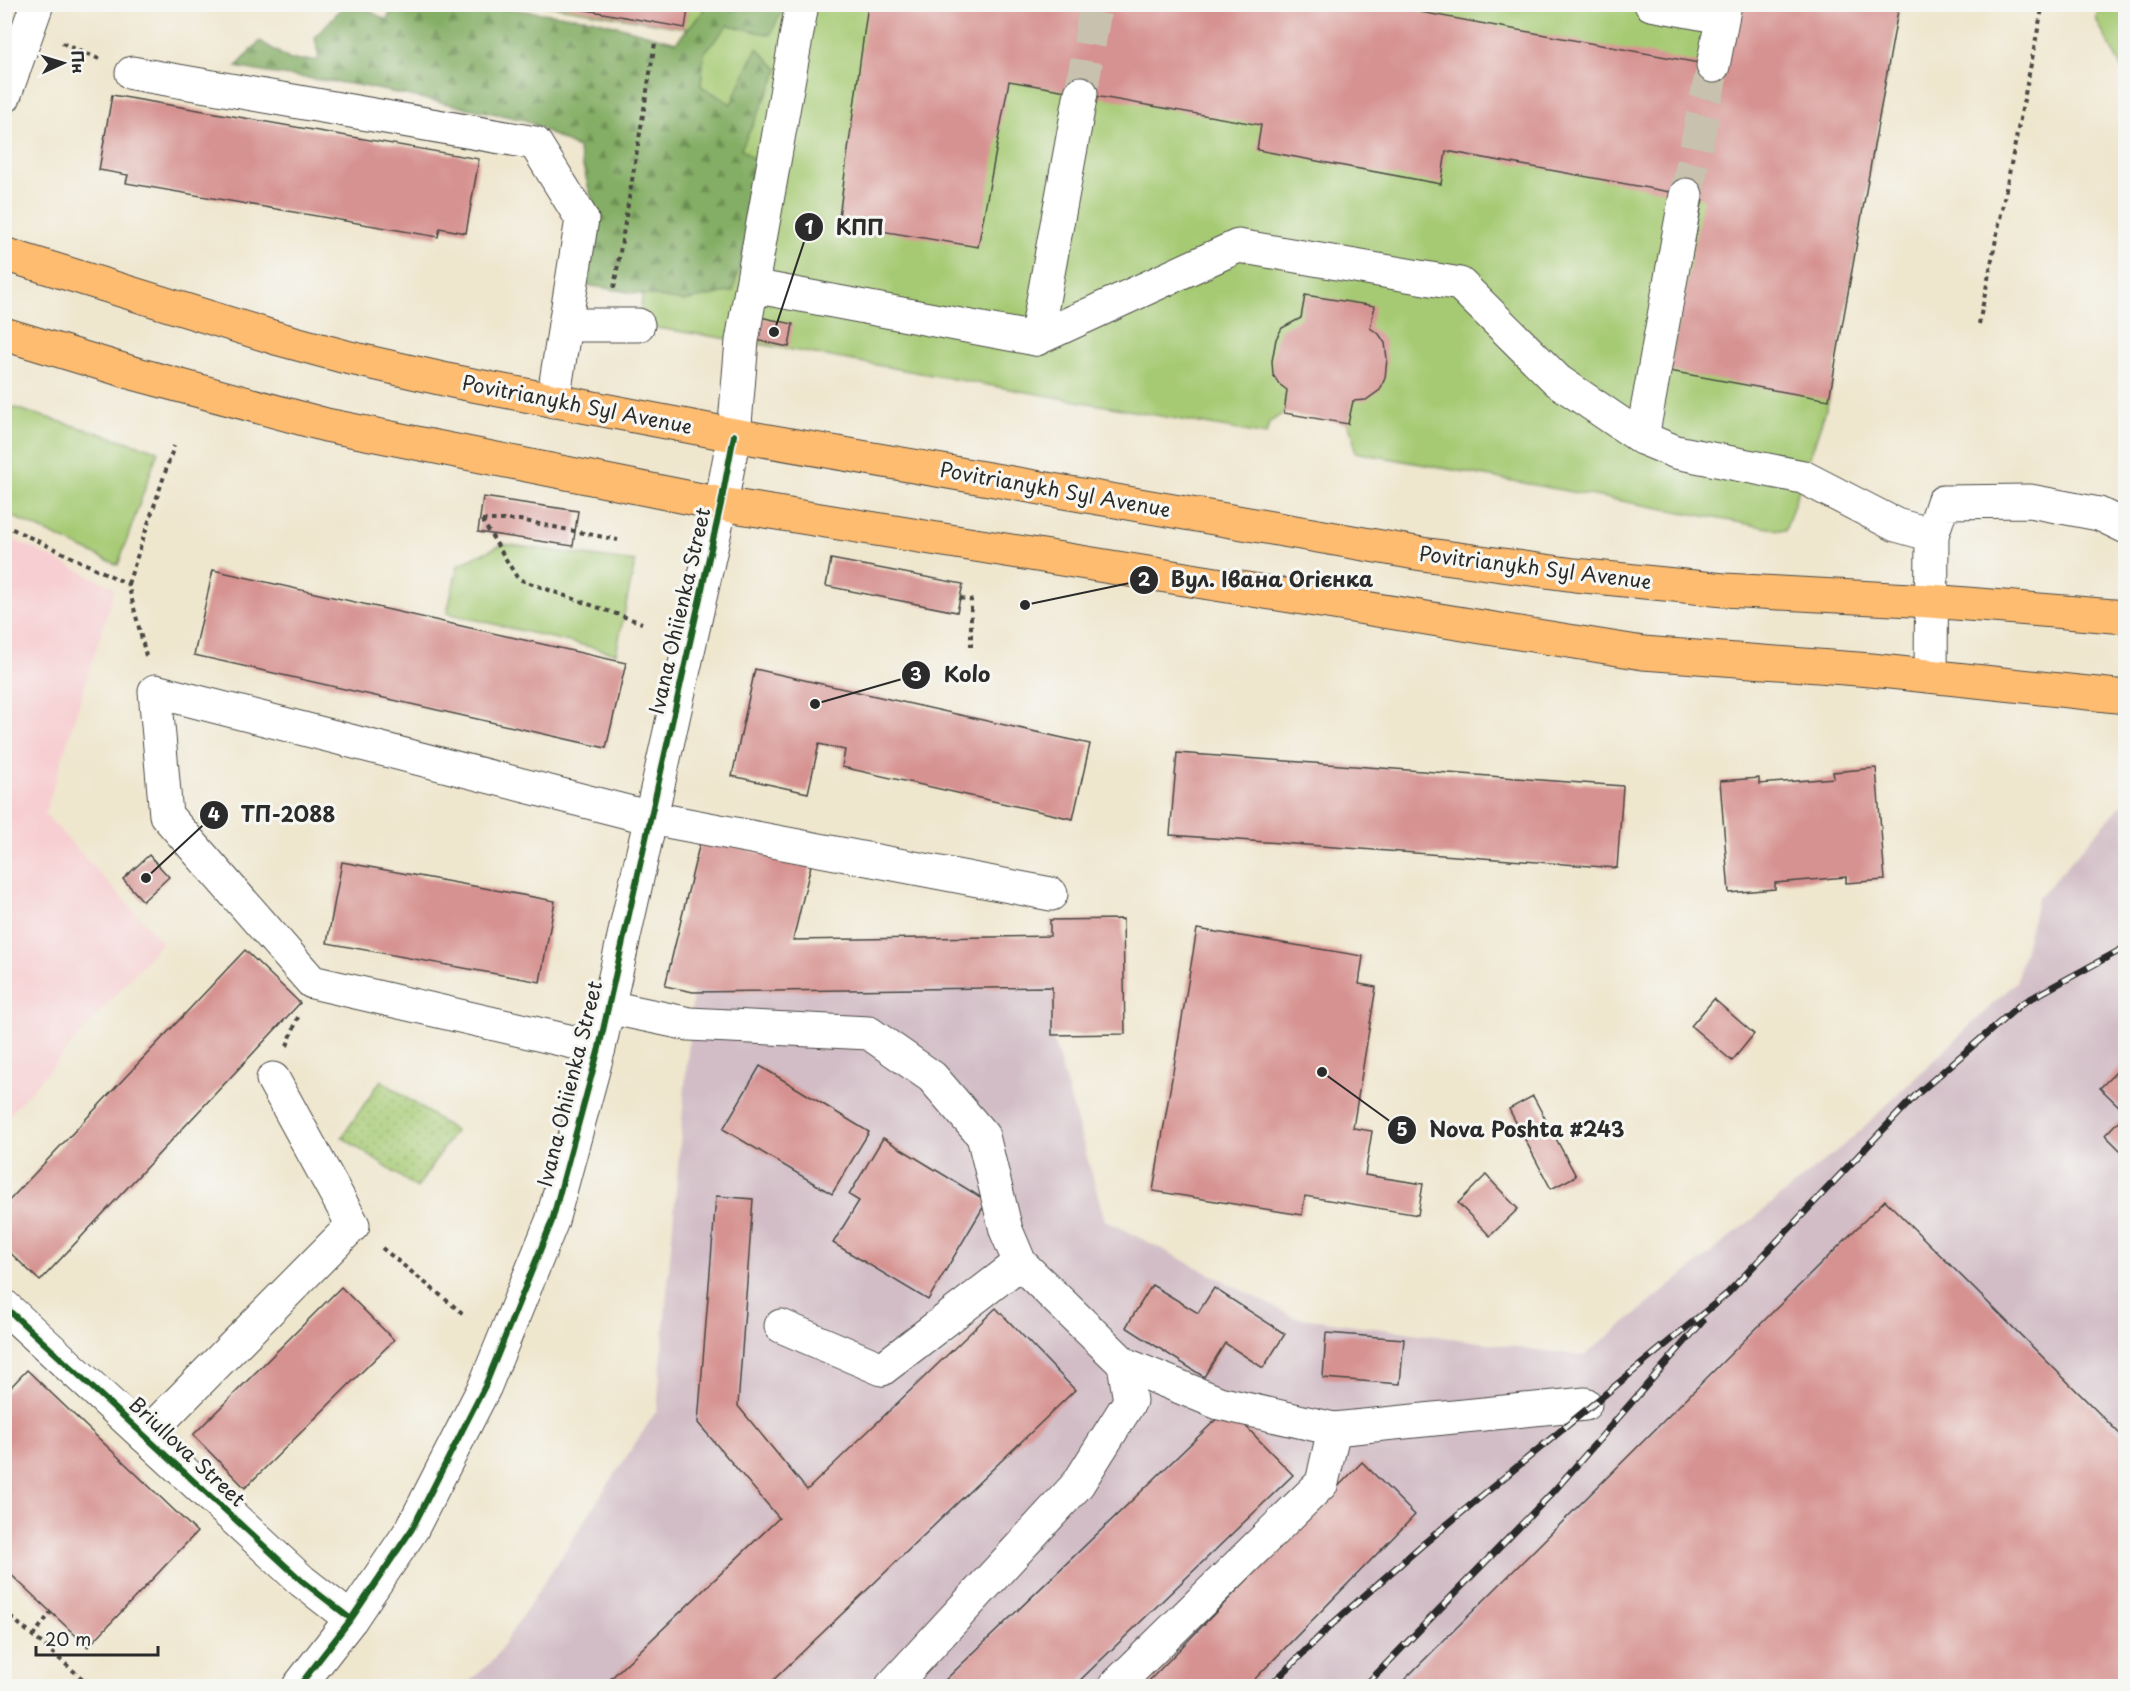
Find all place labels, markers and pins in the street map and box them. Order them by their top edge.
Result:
callout: КПП [794,208,896,247]
callout: Вул. Івана Огієнка [1129,561,1386,600]
callout: Kolo [901,655,1002,694]
callout: ТП-2088 [199,795,348,834]
callout: Nova Poshta #243 [1387,1110,1636,1149]

